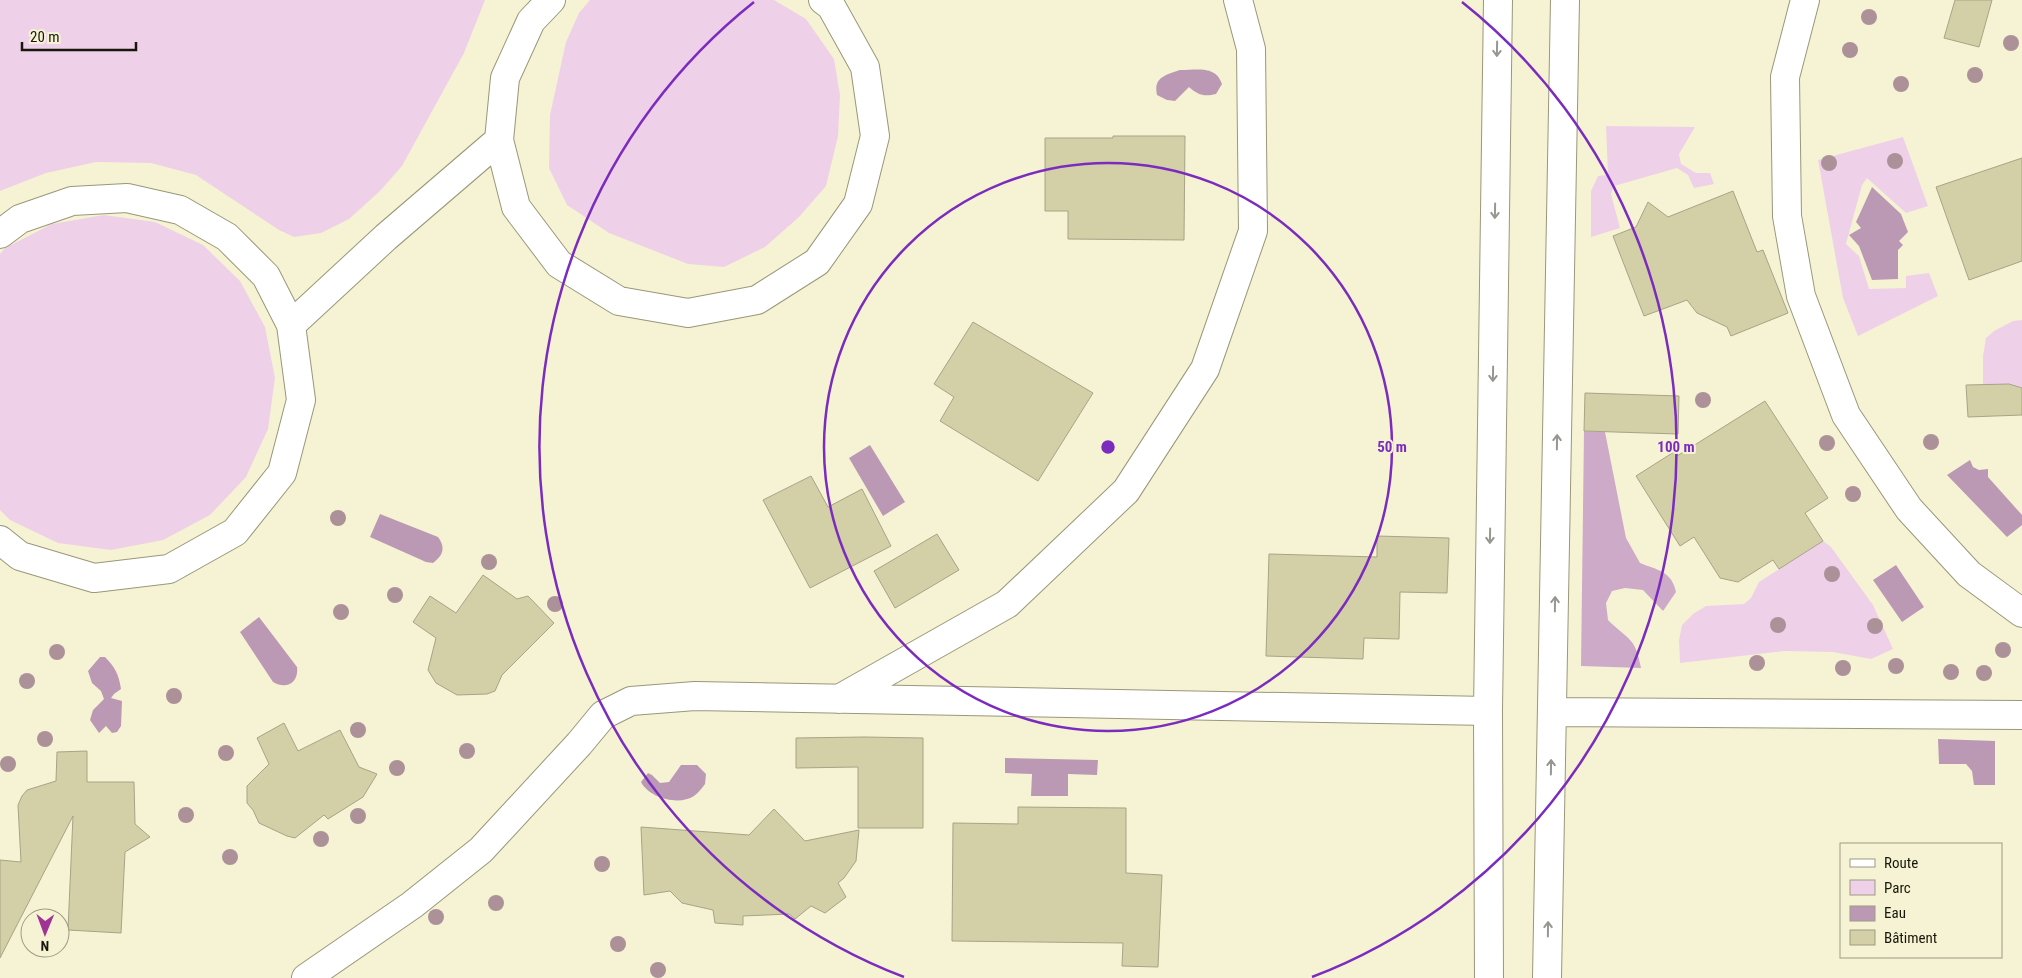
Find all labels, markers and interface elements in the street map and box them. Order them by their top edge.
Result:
scale bar [22,20,136,52]
text: 20 m [30,28,60,46]
one-way arrow [1492,40,1502,56]
one-way arrow [1490,202,1500,219]
one-way arrow [1488,365,1497,381]
one-way arrow [1553,434,1562,450]
centre of rings [1099,438,1117,456]
text: 50 m [1377,438,1407,456]
text: 100 m [1657,438,1695,456]
one-way arrow [1485,528,1495,544]
one-way arrow [1550,597,1559,613]
one-way arrow [1547,759,1556,775]
legend [1840,843,2002,958]
text: Route [1884,854,1918,872]
text: Parc [1884,879,1911,897]
text: Eau [1884,904,1906,922]
north arrow [20,908,70,958]
one-way arrow [1543,922,1552,938]
text: Bâtiment [1884,929,1937,947]
text: N [40,938,49,954]

